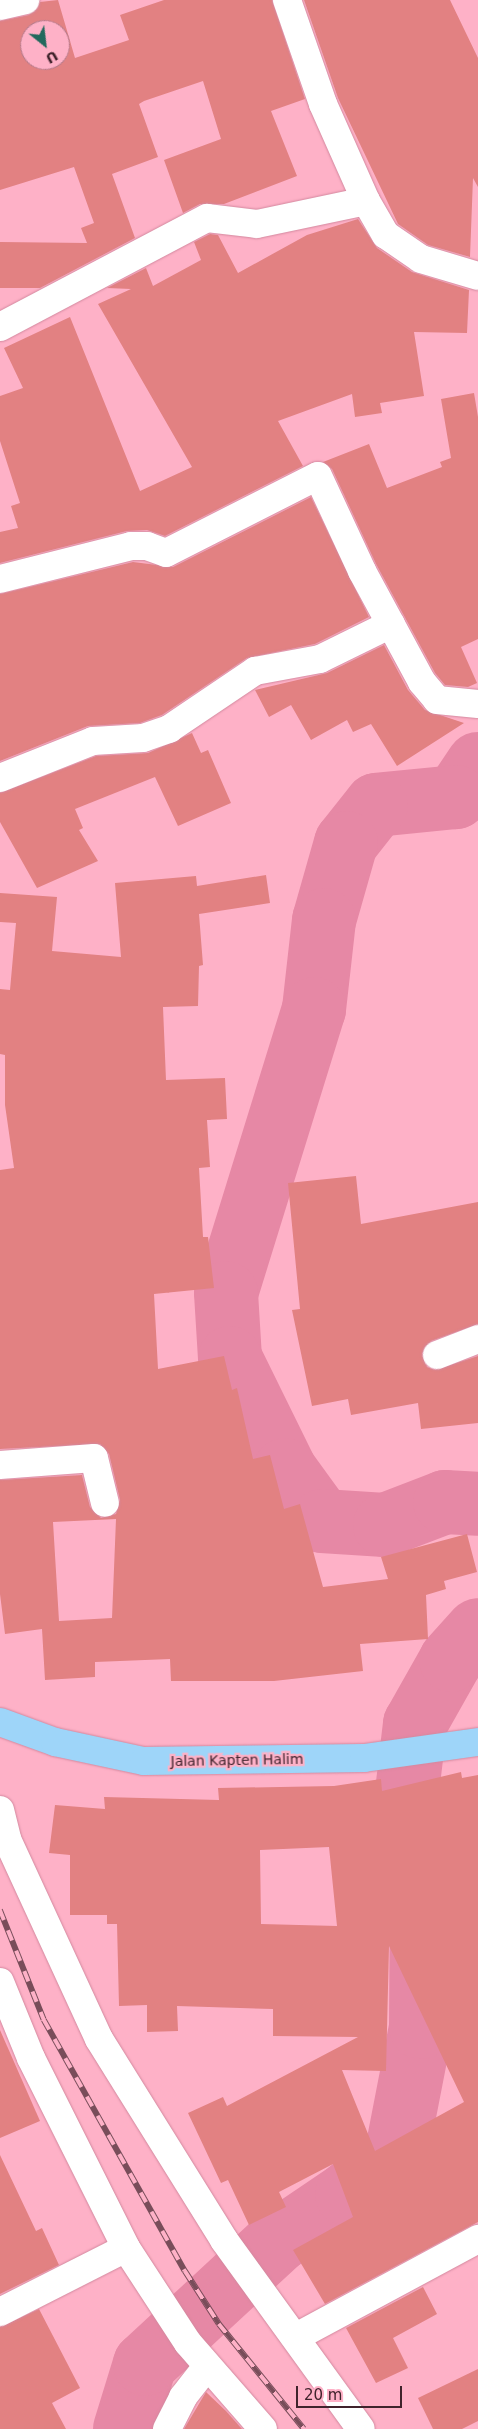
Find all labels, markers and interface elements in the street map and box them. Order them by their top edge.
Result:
north arrow [20,20,70,70]
text: U [43,47,61,67]
street label: Jalan Kapten Halim [170,1750,304,1770]
scale bar [298,2376,404,2408]
text: 20 m [304,2386,342,2404]

